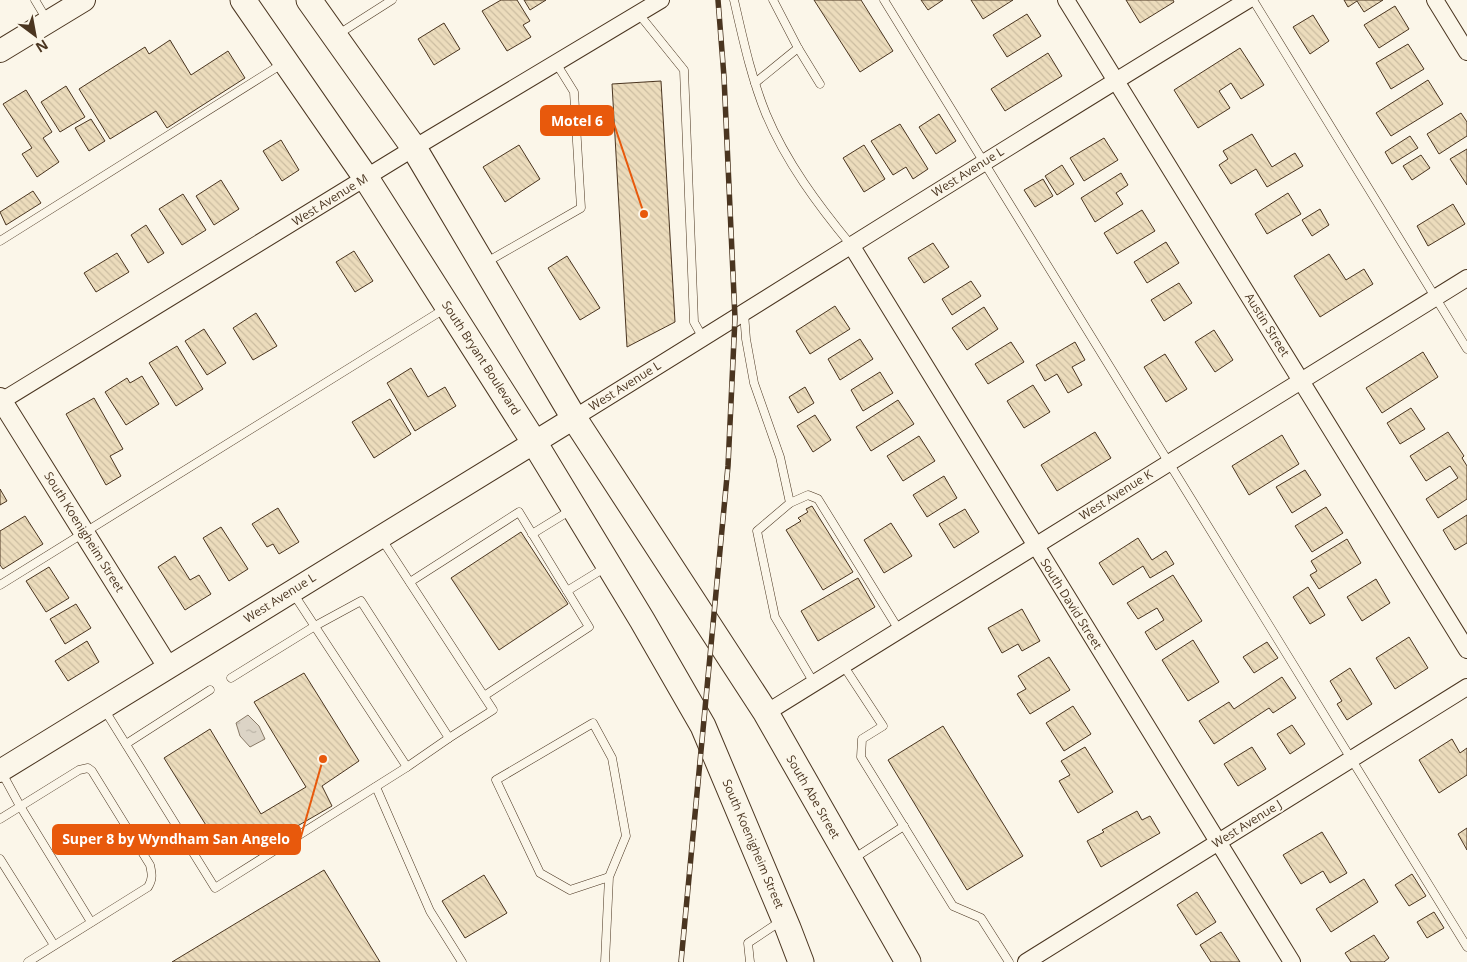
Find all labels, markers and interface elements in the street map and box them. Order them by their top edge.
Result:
north arrow [10,10,60,60]
text: N [32,35,52,58]
callout: Motel 6 [541,106,613,135]
text: Motel 6 [551,111,603,130]
street label: West Avenue L [928,143,1007,201]
street label: West Avenue M [288,169,371,230]
street label: Austin Street [1241,290,1294,360]
street label: South Bryant Boulevard [438,297,525,418]
street label: West Avenue L [585,357,664,415]
street label: West Avenue K [1076,465,1156,524]
street label: South Koenigheim Street [40,468,128,595]
street label: South David Street [1037,555,1106,652]
street label: West Avenue L [240,569,319,627]
street label: South Abe Street [783,752,844,842]
street label: South Koenigheim Street [718,777,788,911]
street label: West Avenue J [1209,795,1285,852]
callout: Super 8 by Wyndham San Angelo [53,825,300,854]
text: Super 8 by Wyndham San Angelo [62,829,290,848]

